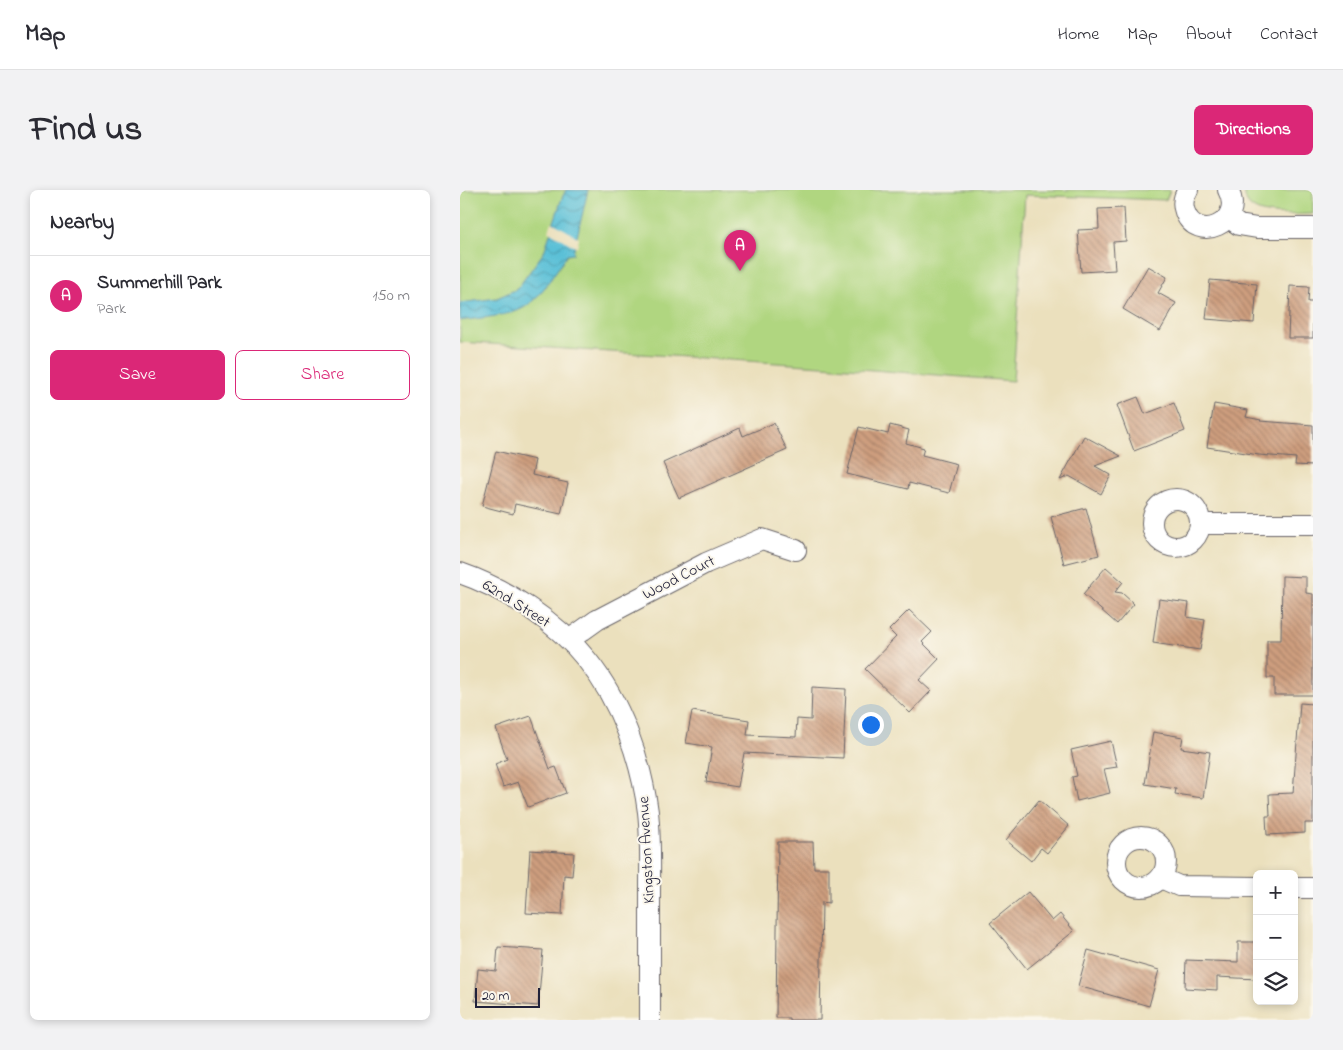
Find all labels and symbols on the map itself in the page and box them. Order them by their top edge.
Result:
pin: A [724,230,756,271]
street label: Wood Court [639,549,720,607]
street label: 62nd Street [477,574,555,635]
your location [858,712,884,738]
street label: Kingston Avenue [632,795,662,904]
scale bar [475,985,540,1008]

